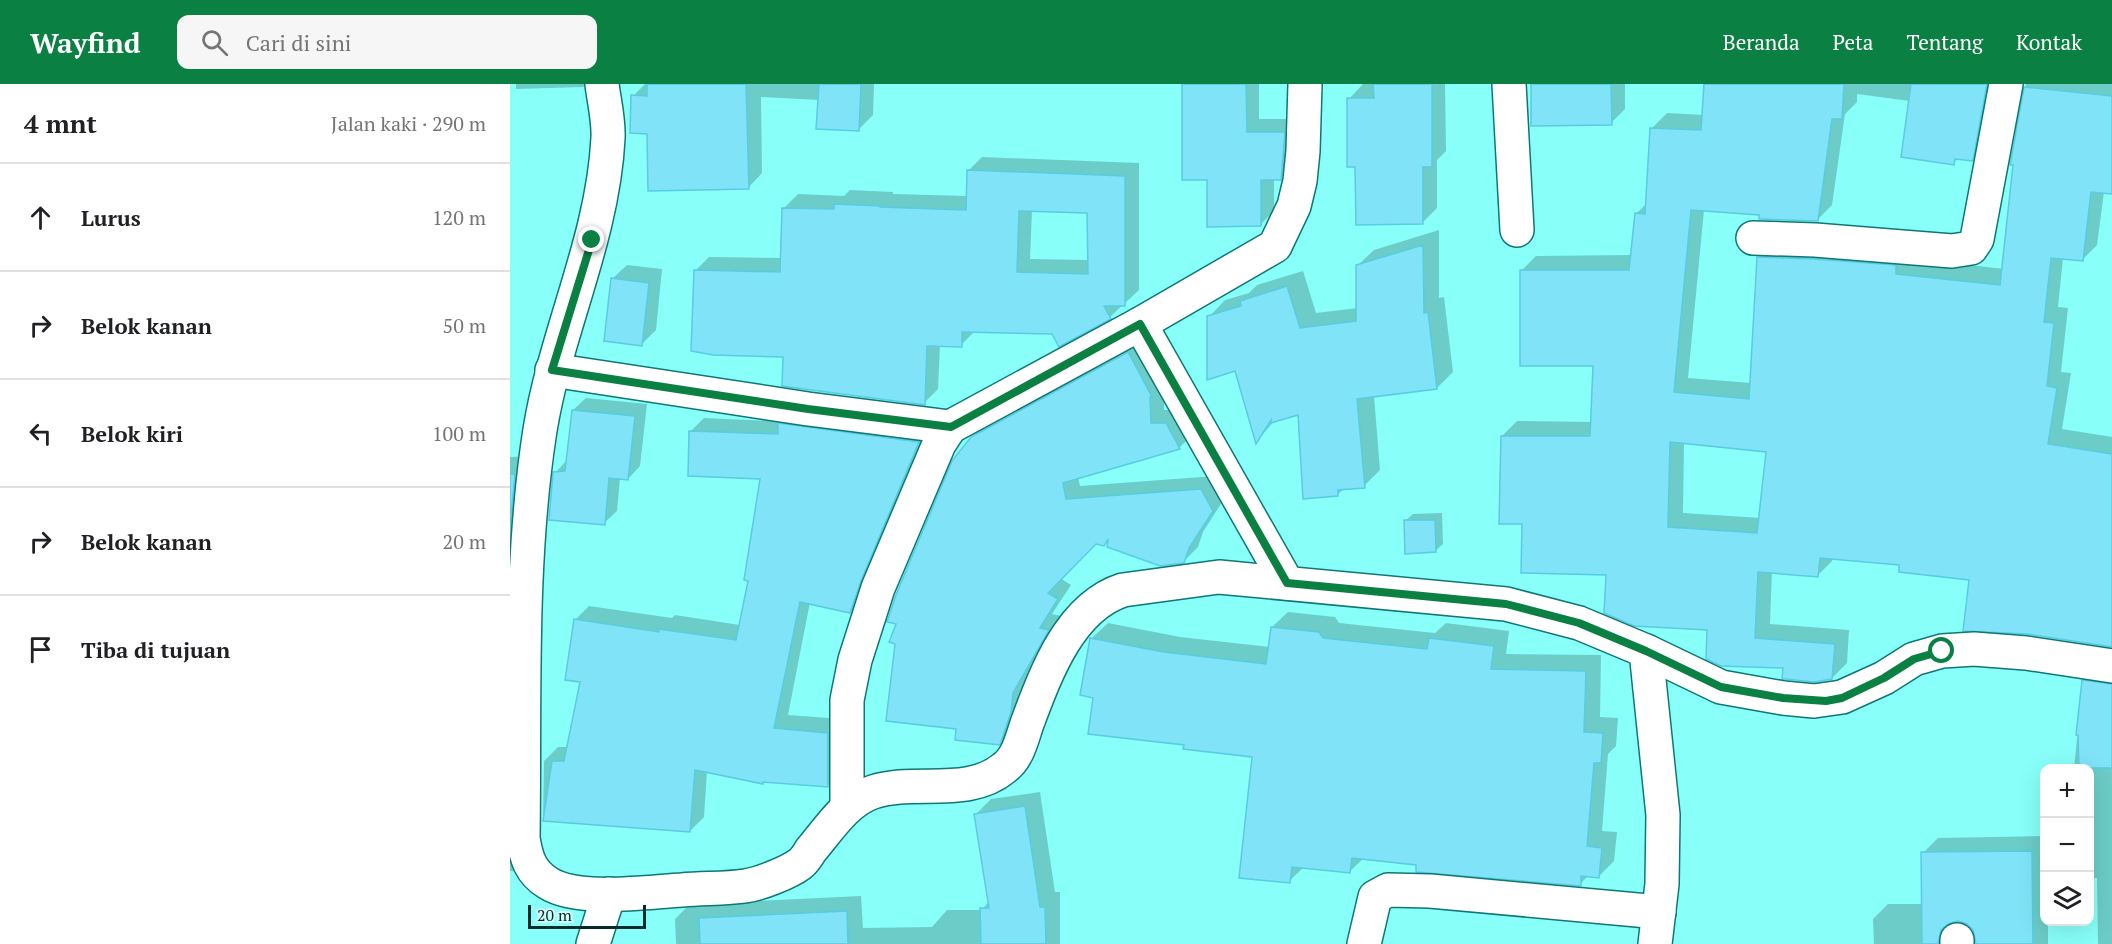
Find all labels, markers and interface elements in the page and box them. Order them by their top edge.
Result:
search box [177,15,597,69]
text: Wayfind [30,24,141,61]
icon: search [198,26,231,59]
text: Cari di sini [246,28,351,57]
text: Beranda [1723,28,1800,56]
text: Peta [1833,28,1873,56]
text: Tentang [1906,28,1983,56]
text: Kontak [2016,28,2082,56]
text: 4 mnt [24,106,97,140]
text: Jalan kaki · 290 m [331,110,486,137]
icon: ahead [24,201,57,234]
text: Lurus [81,203,141,232]
text: 120 m [432,204,486,231]
route end [578,226,604,252]
icon: right [24,309,57,342]
text: Belok kanan [81,311,212,340]
text: 50 m [443,312,486,339]
icon: left [24,417,57,450]
text: Belok kiri [81,419,183,448]
text: 100 m [432,420,486,447]
icon: right [24,525,57,558]
text: Belok kanan [81,527,212,556]
text: 20 m [443,528,486,555]
icon: arrive [24,633,57,666]
text: Tiba di tujuan [81,635,230,664]
route start [1928,637,1954,663]
map controls [2040,764,2094,926]
button: + [2040,764,2094,818]
button: − [2040,818,2094,872]
button: layers [2040,872,2094,926]
scale bar [528,902,646,930]
text: 20 m [537,904,572,926]

